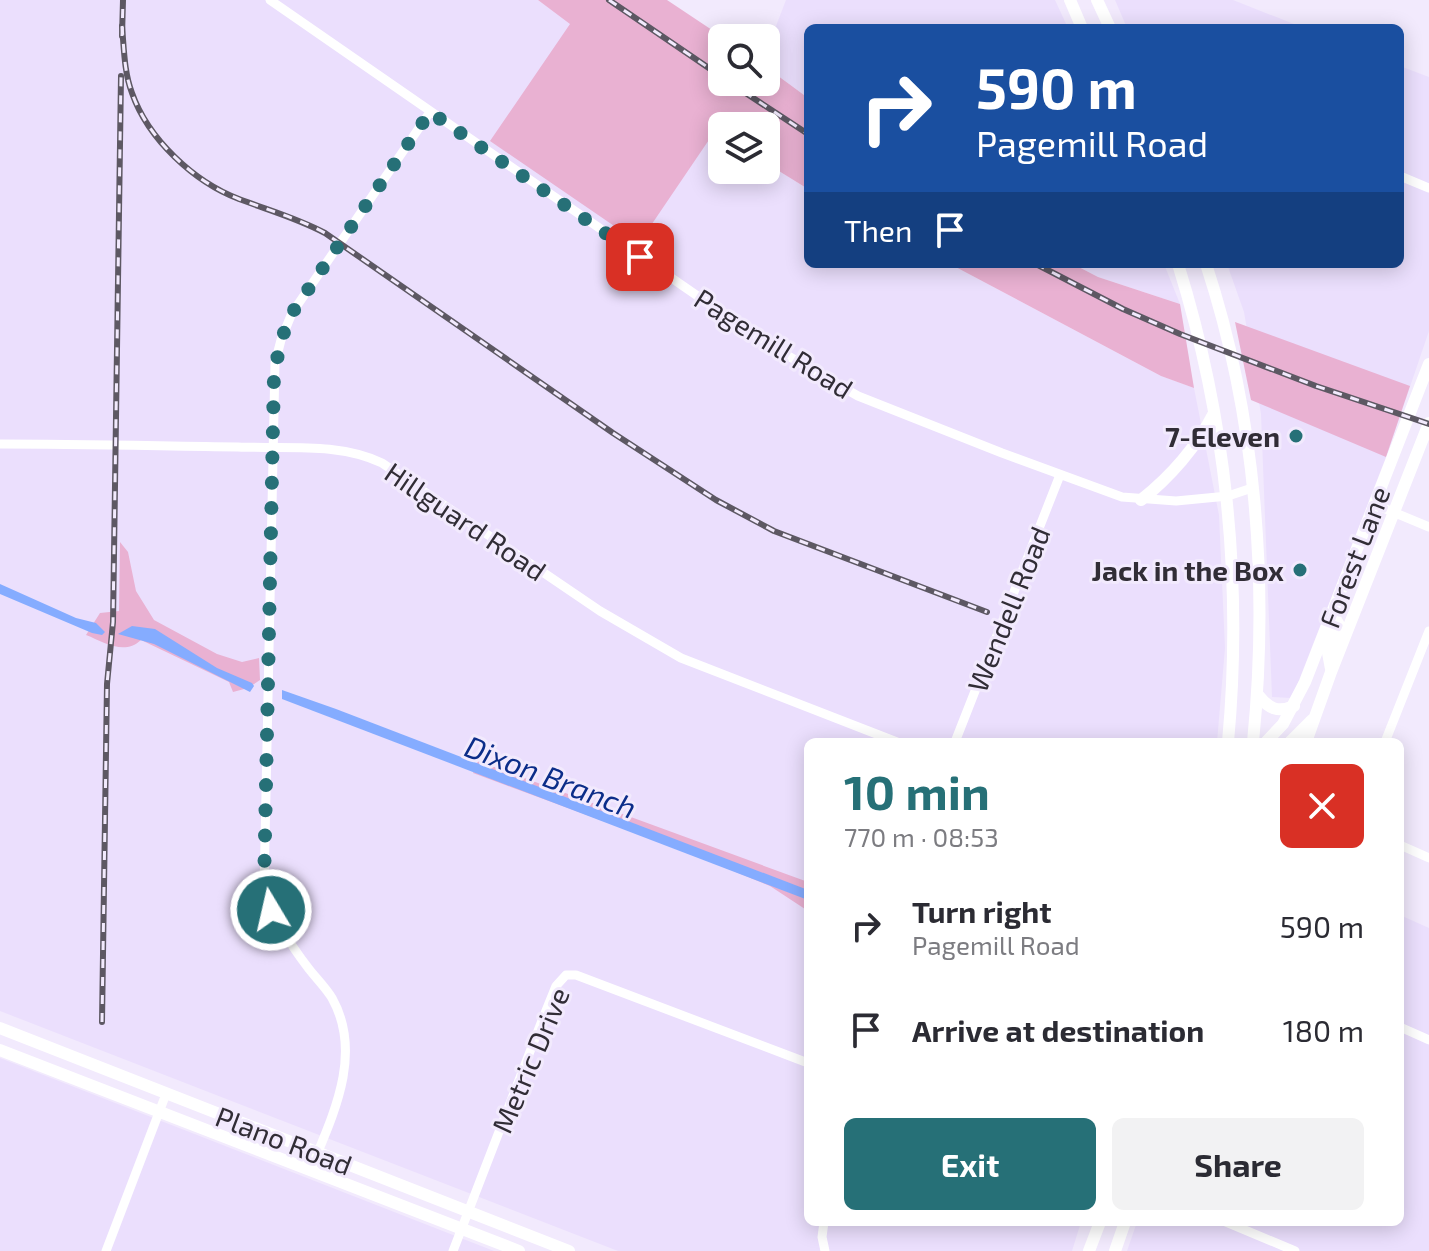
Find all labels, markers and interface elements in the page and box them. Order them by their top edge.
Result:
map controls [708,24,780,184]
button: search [708,24,780,96]
text: 590 m [976,53,1137,120]
icon: right [844,56,948,160]
button: layers [708,112,780,184]
text: Pagemill Road [976,121,1208,164]
icon: arrive [928,208,972,252]
text: Then [844,212,912,248]
pin [606,223,674,291]
icon: arrive [618,235,662,279]
street label: Pagemill Road [688,281,860,405]
place label: 7-Eleven [1165,419,1280,453]
marker: 7-Eleven [1287,427,1305,445]
street label: Hillguard Road [379,455,553,587]
street label: Forest Lane [1311,482,1397,632]
street label: Wendell Road [959,521,1057,697]
place label: Jack in the Box [1092,553,1284,587]
marker: Jack in the Box [1291,561,1309,579]
water label: Dixon Branch [460,727,642,825]
text: 10 min [844,762,990,820]
button: close [1280,764,1364,848]
text: 770 m · 08:53 [844,821,999,852]
position arrow [229,868,313,952]
text: Turn right [912,893,1052,929]
icon: right [844,904,888,948]
text: 590 m [1280,908,1364,944]
text: Pagemill Road [912,929,1080,960]
street label: Metric Drive [484,982,576,1138]
icon: arrive [844,1008,888,1052]
text: Arrive at destination [912,1012,1204,1048]
text: 180 m [1283,1012,1364,1048]
street label: Plano Road [211,1098,357,1182]
button: Exit [844,1118,1096,1210]
button: Share [1112,1118,1364,1210]

